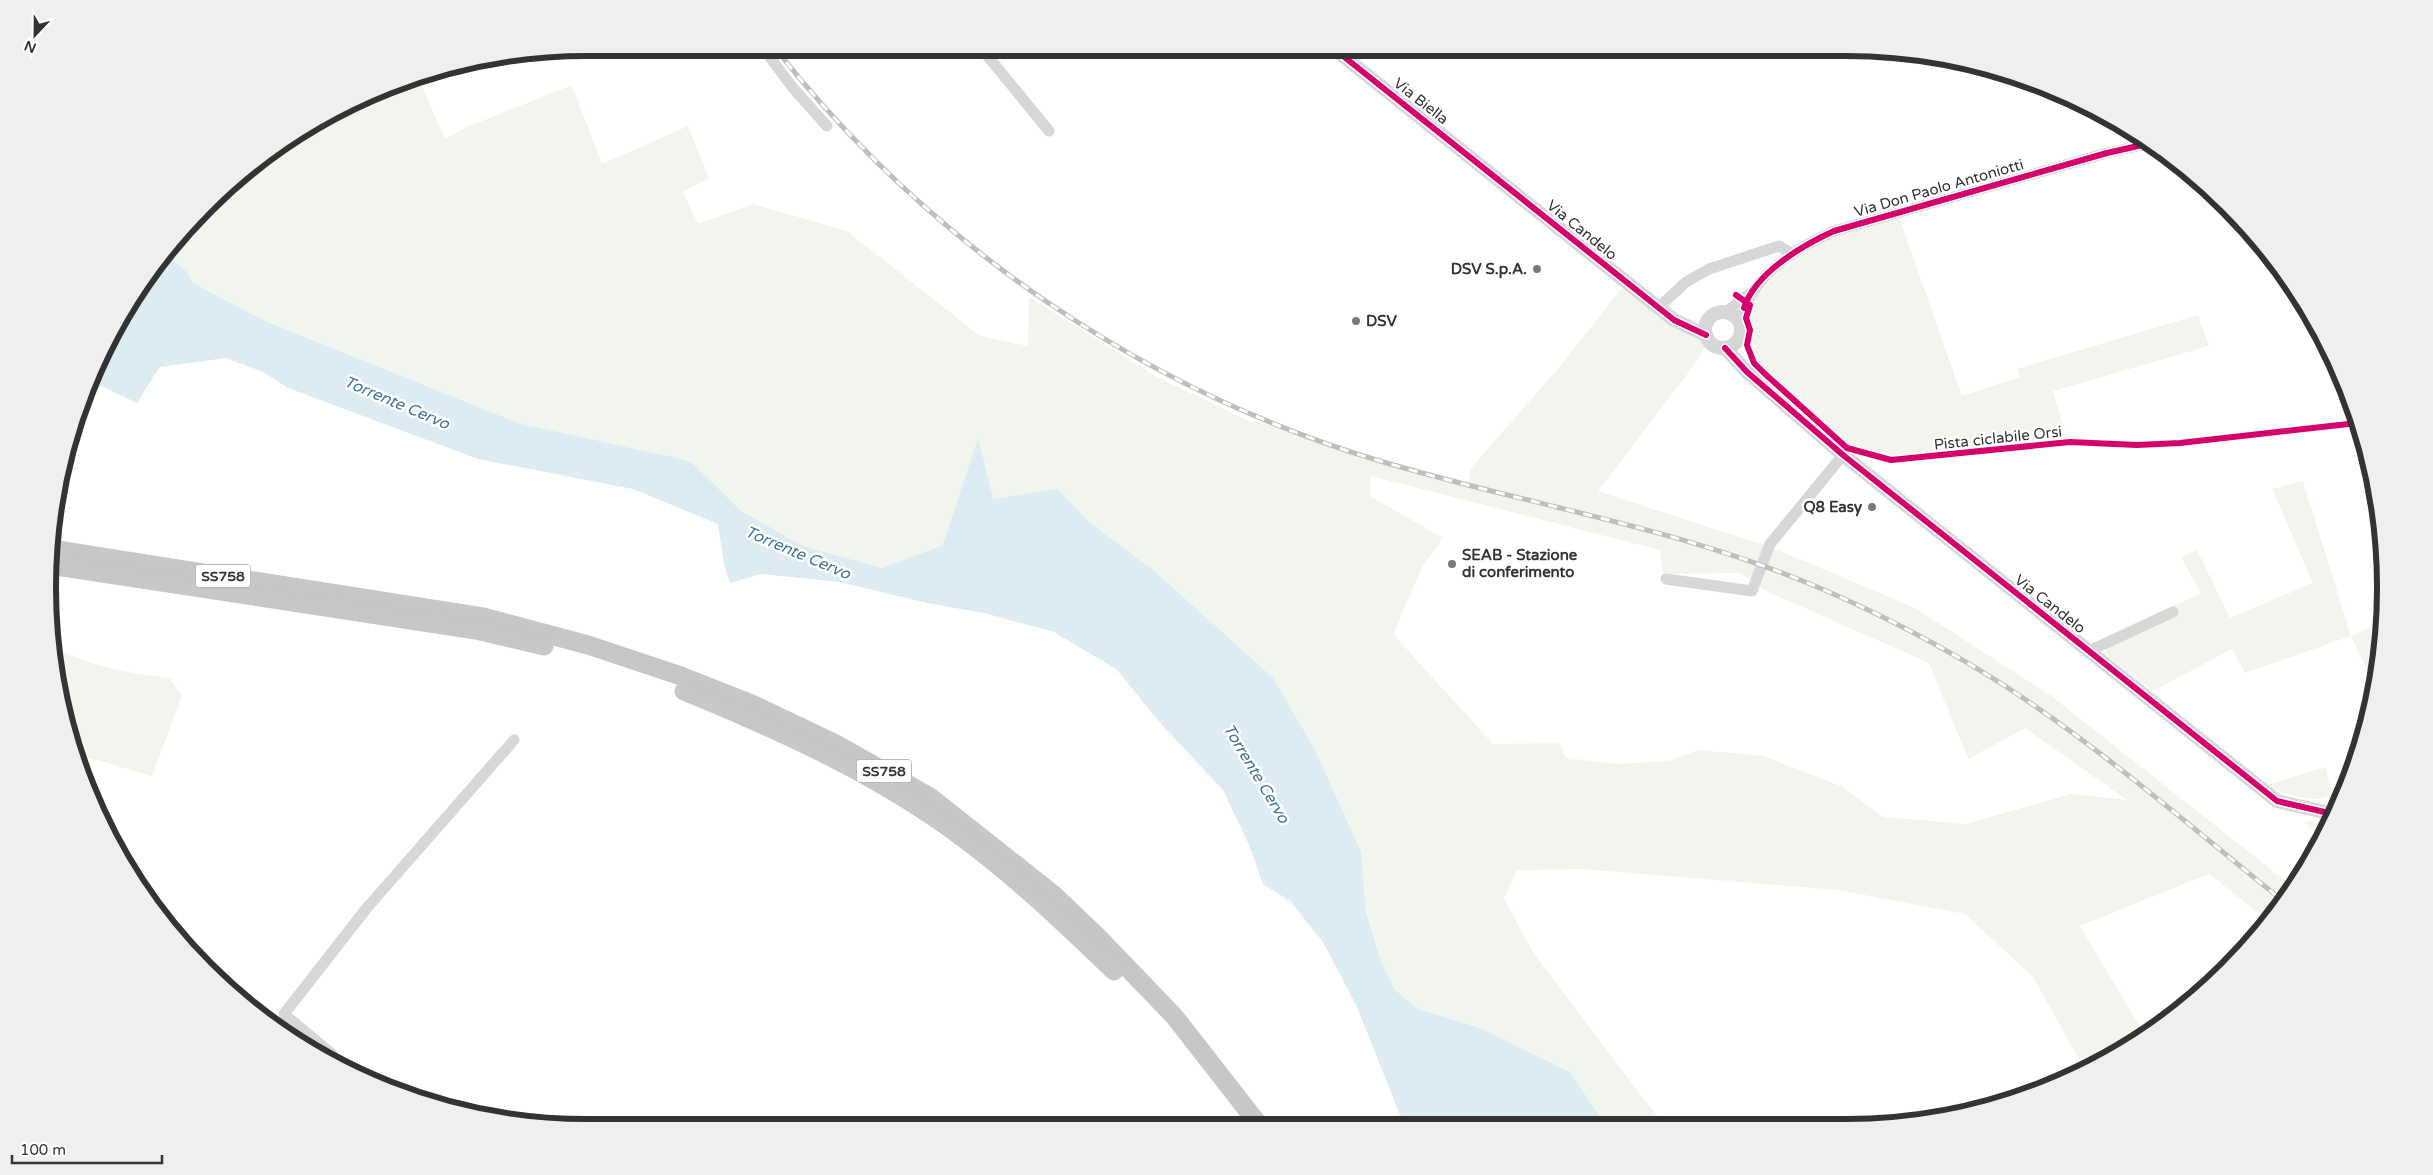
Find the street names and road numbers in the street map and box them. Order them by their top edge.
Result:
street label: Via Biella [1390,74,1452,128]
street label: Via Don Paolo Antoniotti [1852,155,2026,221]
street label: Via Candelo [1543,196,1621,264]
street label: Pista ciclabile Orsi [1933,422,2063,454]
road number: SS758 [196,564,250,588]
street label: Via Candelo [2011,571,2089,637]
road number: SS758 [856,759,912,782]

